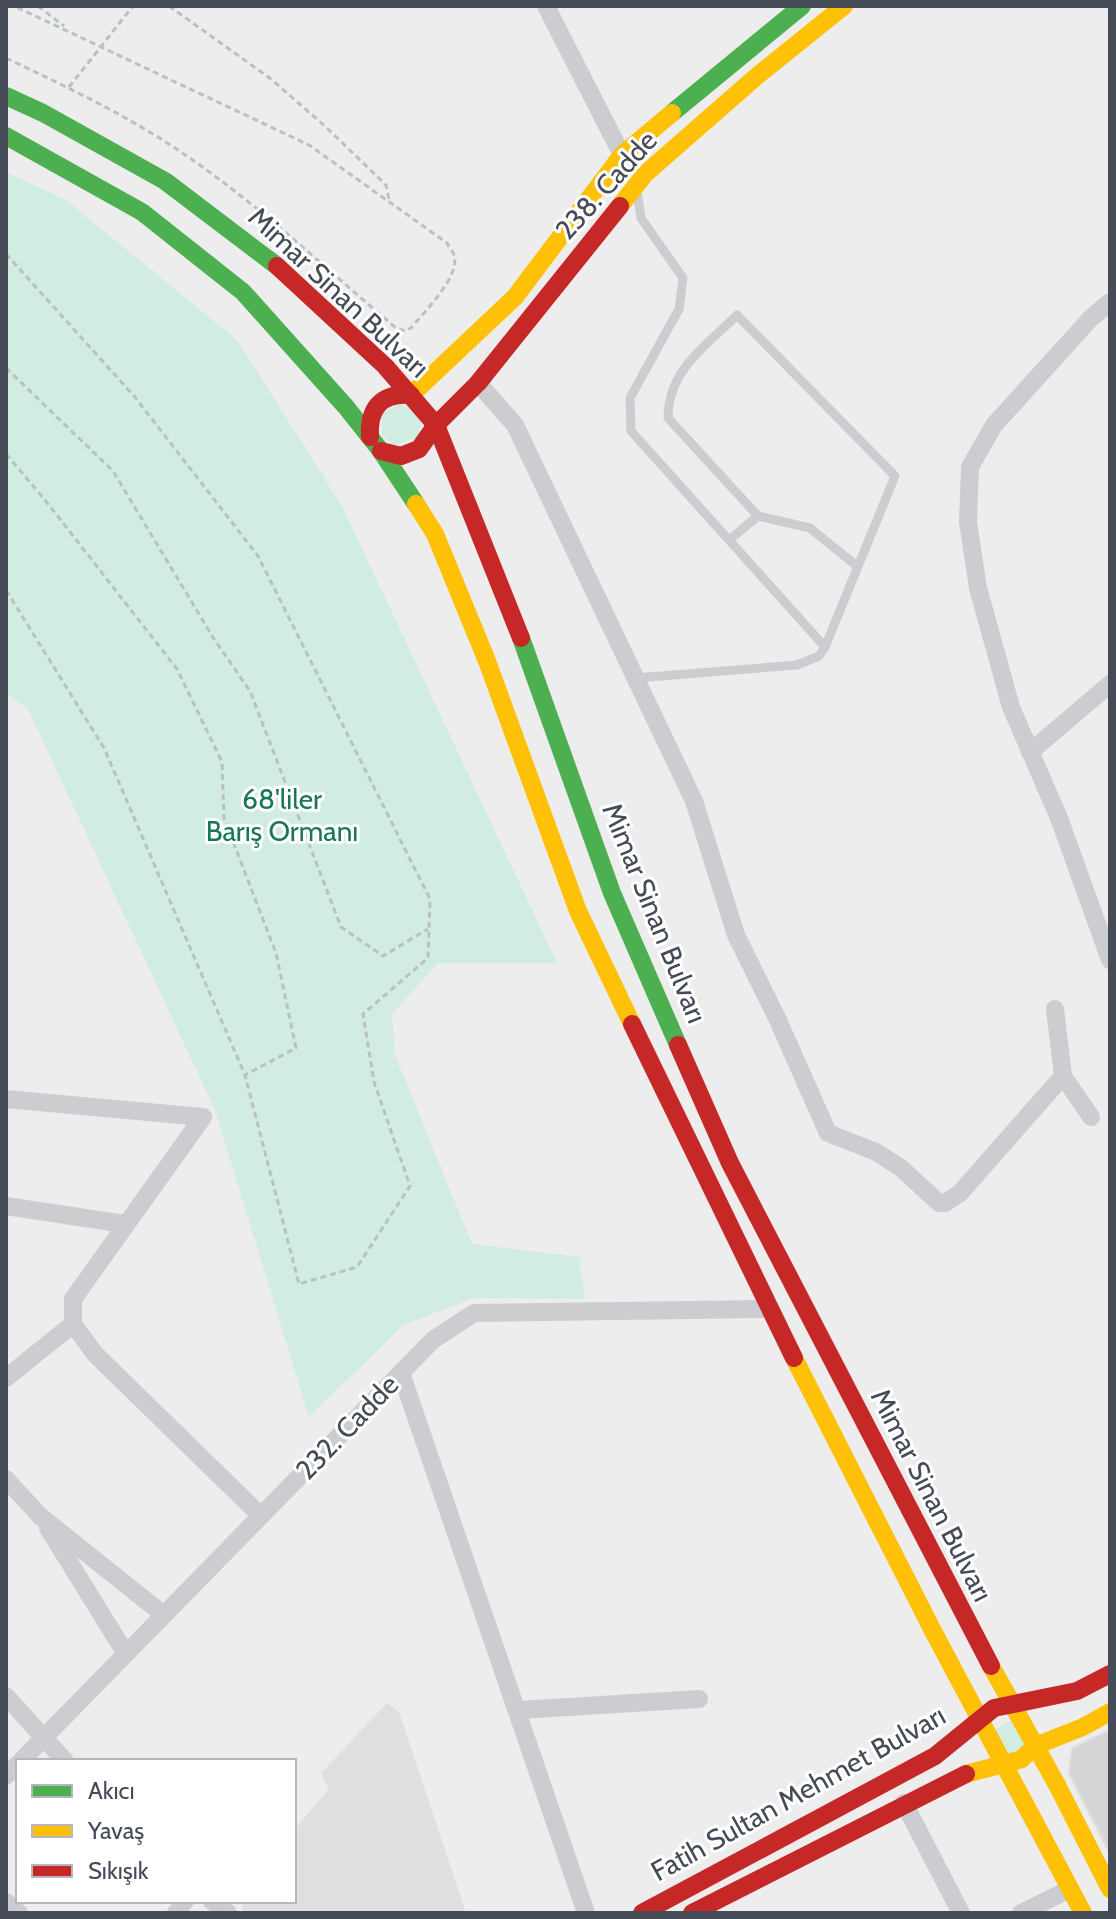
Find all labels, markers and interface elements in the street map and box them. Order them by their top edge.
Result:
street label: 238. Cadde [548,123,664,247]
street label: Mimar Sinan Bulvarı [242,200,436,384]
park label: 68'liler Barış Ormanı [206,782,358,848]
street label: Mimar Sinan Bulvarı [595,798,715,1028]
street label: 232. Cadde [289,1367,405,1487]
street label: Mimar Sinan Bulvarı [864,1383,1000,1607]
street label: Fatih Sultan Mehmet Bulvarı [645,1698,951,1888]
legend [16,1759,296,1903]
text: Akıcı [88,1776,135,1805]
text: Yavaş [87,1816,144,1845]
text: Sıkışık [88,1856,149,1885]

